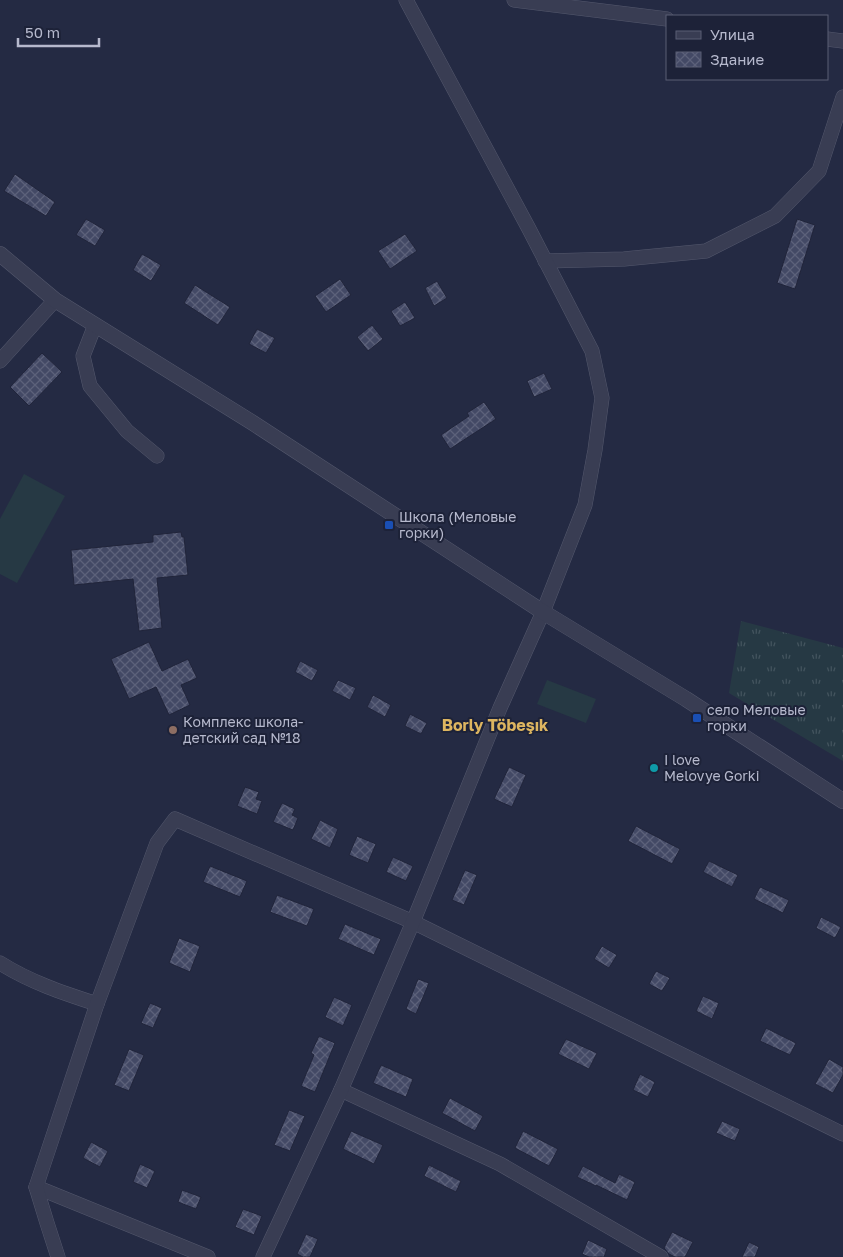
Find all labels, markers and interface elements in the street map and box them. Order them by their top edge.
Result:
scale bar [18,15,99,47]
legend [666,15,828,80]
text: 50 m [25,23,60,41]
text: Улица [710,25,755,43]
text: Здание [710,50,764,68]
place label: Школа (Меловые горки) [399,508,516,541]
marker: Школа (Меловые горки) [383,519,395,531]
place label: село Меловые горки [707,701,806,734]
marker: село Меловые горки [691,712,703,724]
place label: Комплекс школа- детский сад №18 [183,713,303,746]
district label: Borly Töbeşık [442,715,549,735]
marker: Комплекс школа- детский сад №18 [167,724,179,736]
place label: I love Melovye Gorki [664,751,759,784]
marker: I love Melovye Gorki [648,762,660,774]

